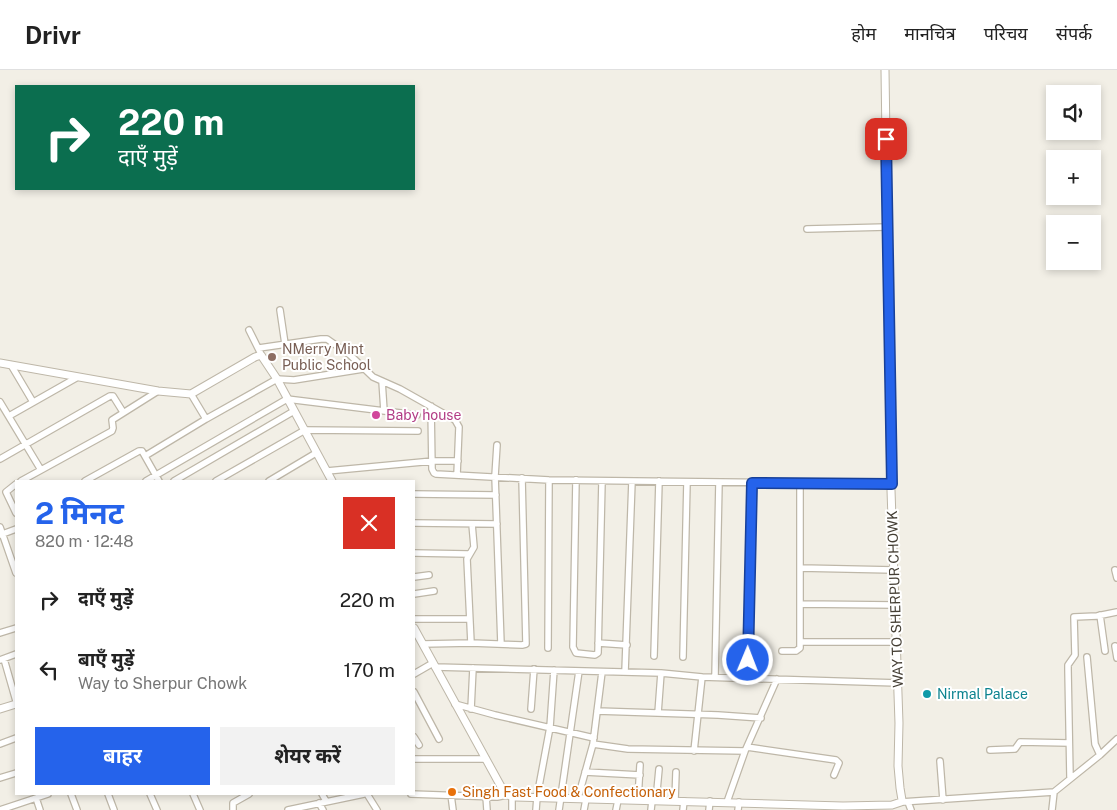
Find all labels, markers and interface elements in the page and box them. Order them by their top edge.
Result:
text: Drivr [25,21,81,49]
text: होम [851,23,876,44]
text: मानचित्र [904,23,956,44]
text: परिचय [984,23,1028,44]
text: संपर्क [1056,23,1092,44]
map controls [1046,85,1101,270]
button: sound [1046,85,1101,140]
text: 220 m [118,102,224,143]
icon: right [35,105,100,170]
pin [865,118,907,160]
icon: arrive [872,125,900,153]
text: दाएँ मुड़ें [118,144,178,170]
button: + [1046,150,1101,205]
button: − [1046,215,1101,270]
place label: NMerry Mint Public School [282,341,371,373]
marker: NMerry Mint Public School [266,351,278,363]
place label: Baby house [386,407,461,423]
marker: Baby house [370,409,382,421]
text: 2 मिनट [35,495,124,531]
button: close [343,497,395,549]
street label: WAY TO SHERPUR CHOWK [884,510,906,688]
text: 820 m · 12:48 [35,532,134,551]
icon: right [35,586,63,614]
text: दाएँ मुड़ें [78,587,133,609]
text: 220 m [340,589,395,611]
position arrow [721,633,773,685]
text: बाएँ मुड़ें [78,648,134,670]
icon: left [35,656,63,684]
text: 170 m [344,659,395,681]
text: Way to Sherpur Chowk [78,674,247,693]
place label: Nirmal Palace [937,686,1028,702]
marker: Nirmal Palace [921,688,933,700]
button: बाहर [35,727,210,785]
button: शेयर करें [220,727,395,785]
place label: Singh Fast Food & Confectionary [462,784,676,800]
marker: Singh Fast Food & Confectionary [446,786,458,798]

